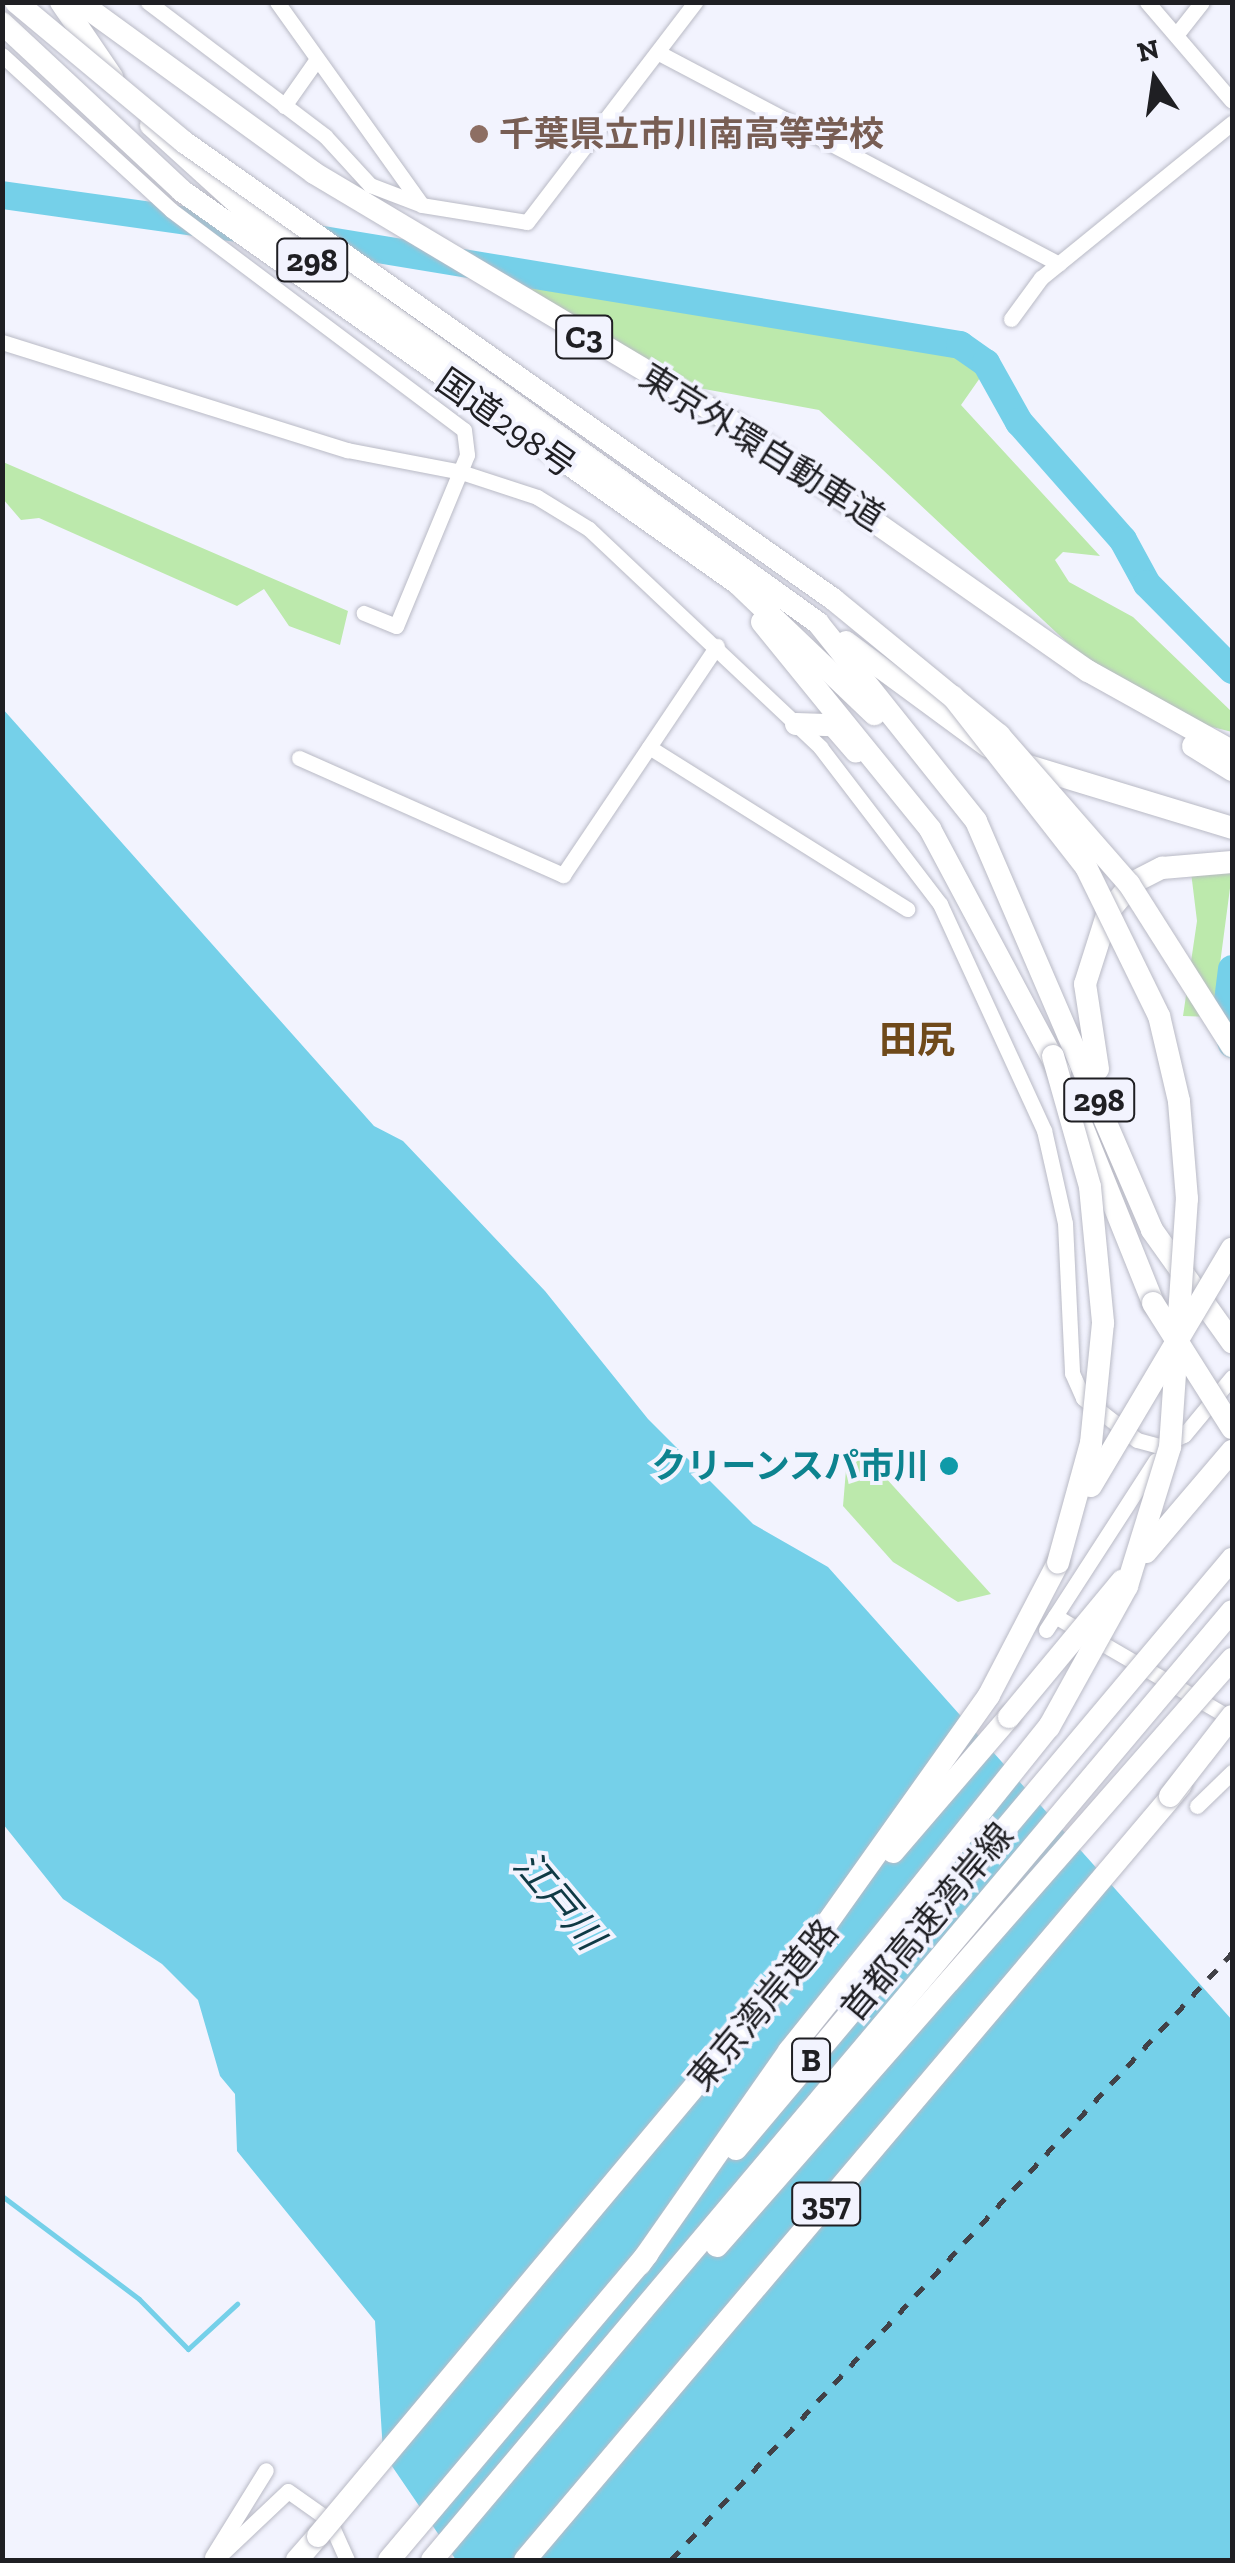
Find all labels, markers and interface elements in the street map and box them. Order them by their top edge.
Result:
north arrow [1105,30,1205,130]
text: N [1134,32,1162,69]
place label: 千葉県立市川南高等学校 [499,113,884,155]
marker: 千葉県立市川南高等学校 [468,123,490,145]
road number: 298 [274,233,350,287]
road number: C3 [554,310,614,364]
street label: 東京外環自動車道 [632,355,892,539]
street label: 国道298号 [428,360,584,486]
district label: 田尻 [879,1018,955,1064]
road number: 298 [1062,1073,1136,1127]
place label: クリーンスパ市川 [649,1445,929,1487]
marker: クリーンスパ市川 [938,1455,960,1477]
street label: 首都高速湾岸線 [832,1815,1022,2029]
water label: 江戸川 [504,1843,612,1959]
street label: 東京湾岸道路 [679,1911,847,2099]
road number: B [791,2033,831,2087]
road number: 357 [791,2177,861,2231]

